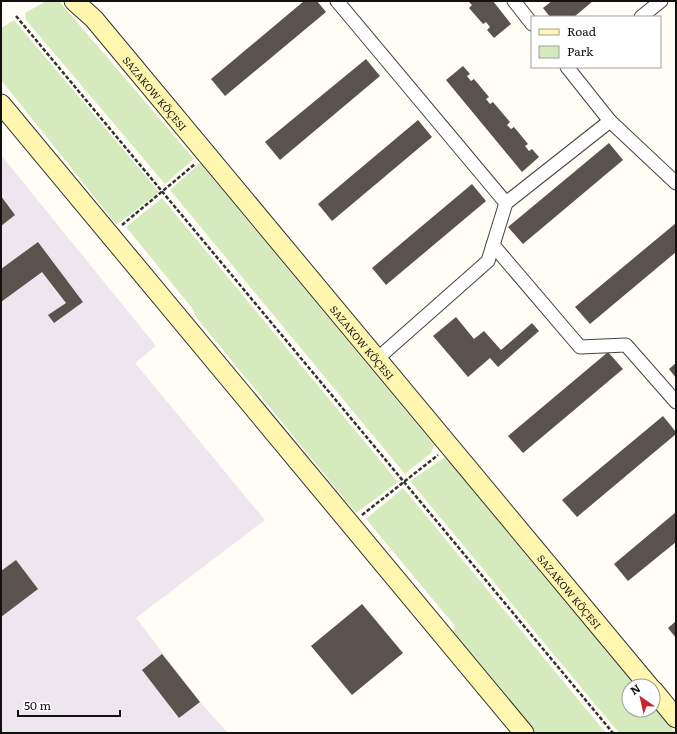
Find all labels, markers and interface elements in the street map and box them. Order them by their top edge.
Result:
legend [531,16,661,68]
text: Road [567,22,597,40]
text: Park [567,42,594,60]
street label: SAZAKOW KÖÇESI [120,52,191,133]
street label: SAZAKOW KÖÇESI [327,301,398,382]
street label: SAZAKOW KÖÇESI [535,551,605,631]
north arrow [621,678,661,718]
text: N [627,680,643,698]
scale bar [18,692,120,718]
text: 50 m [24,696,51,714]

